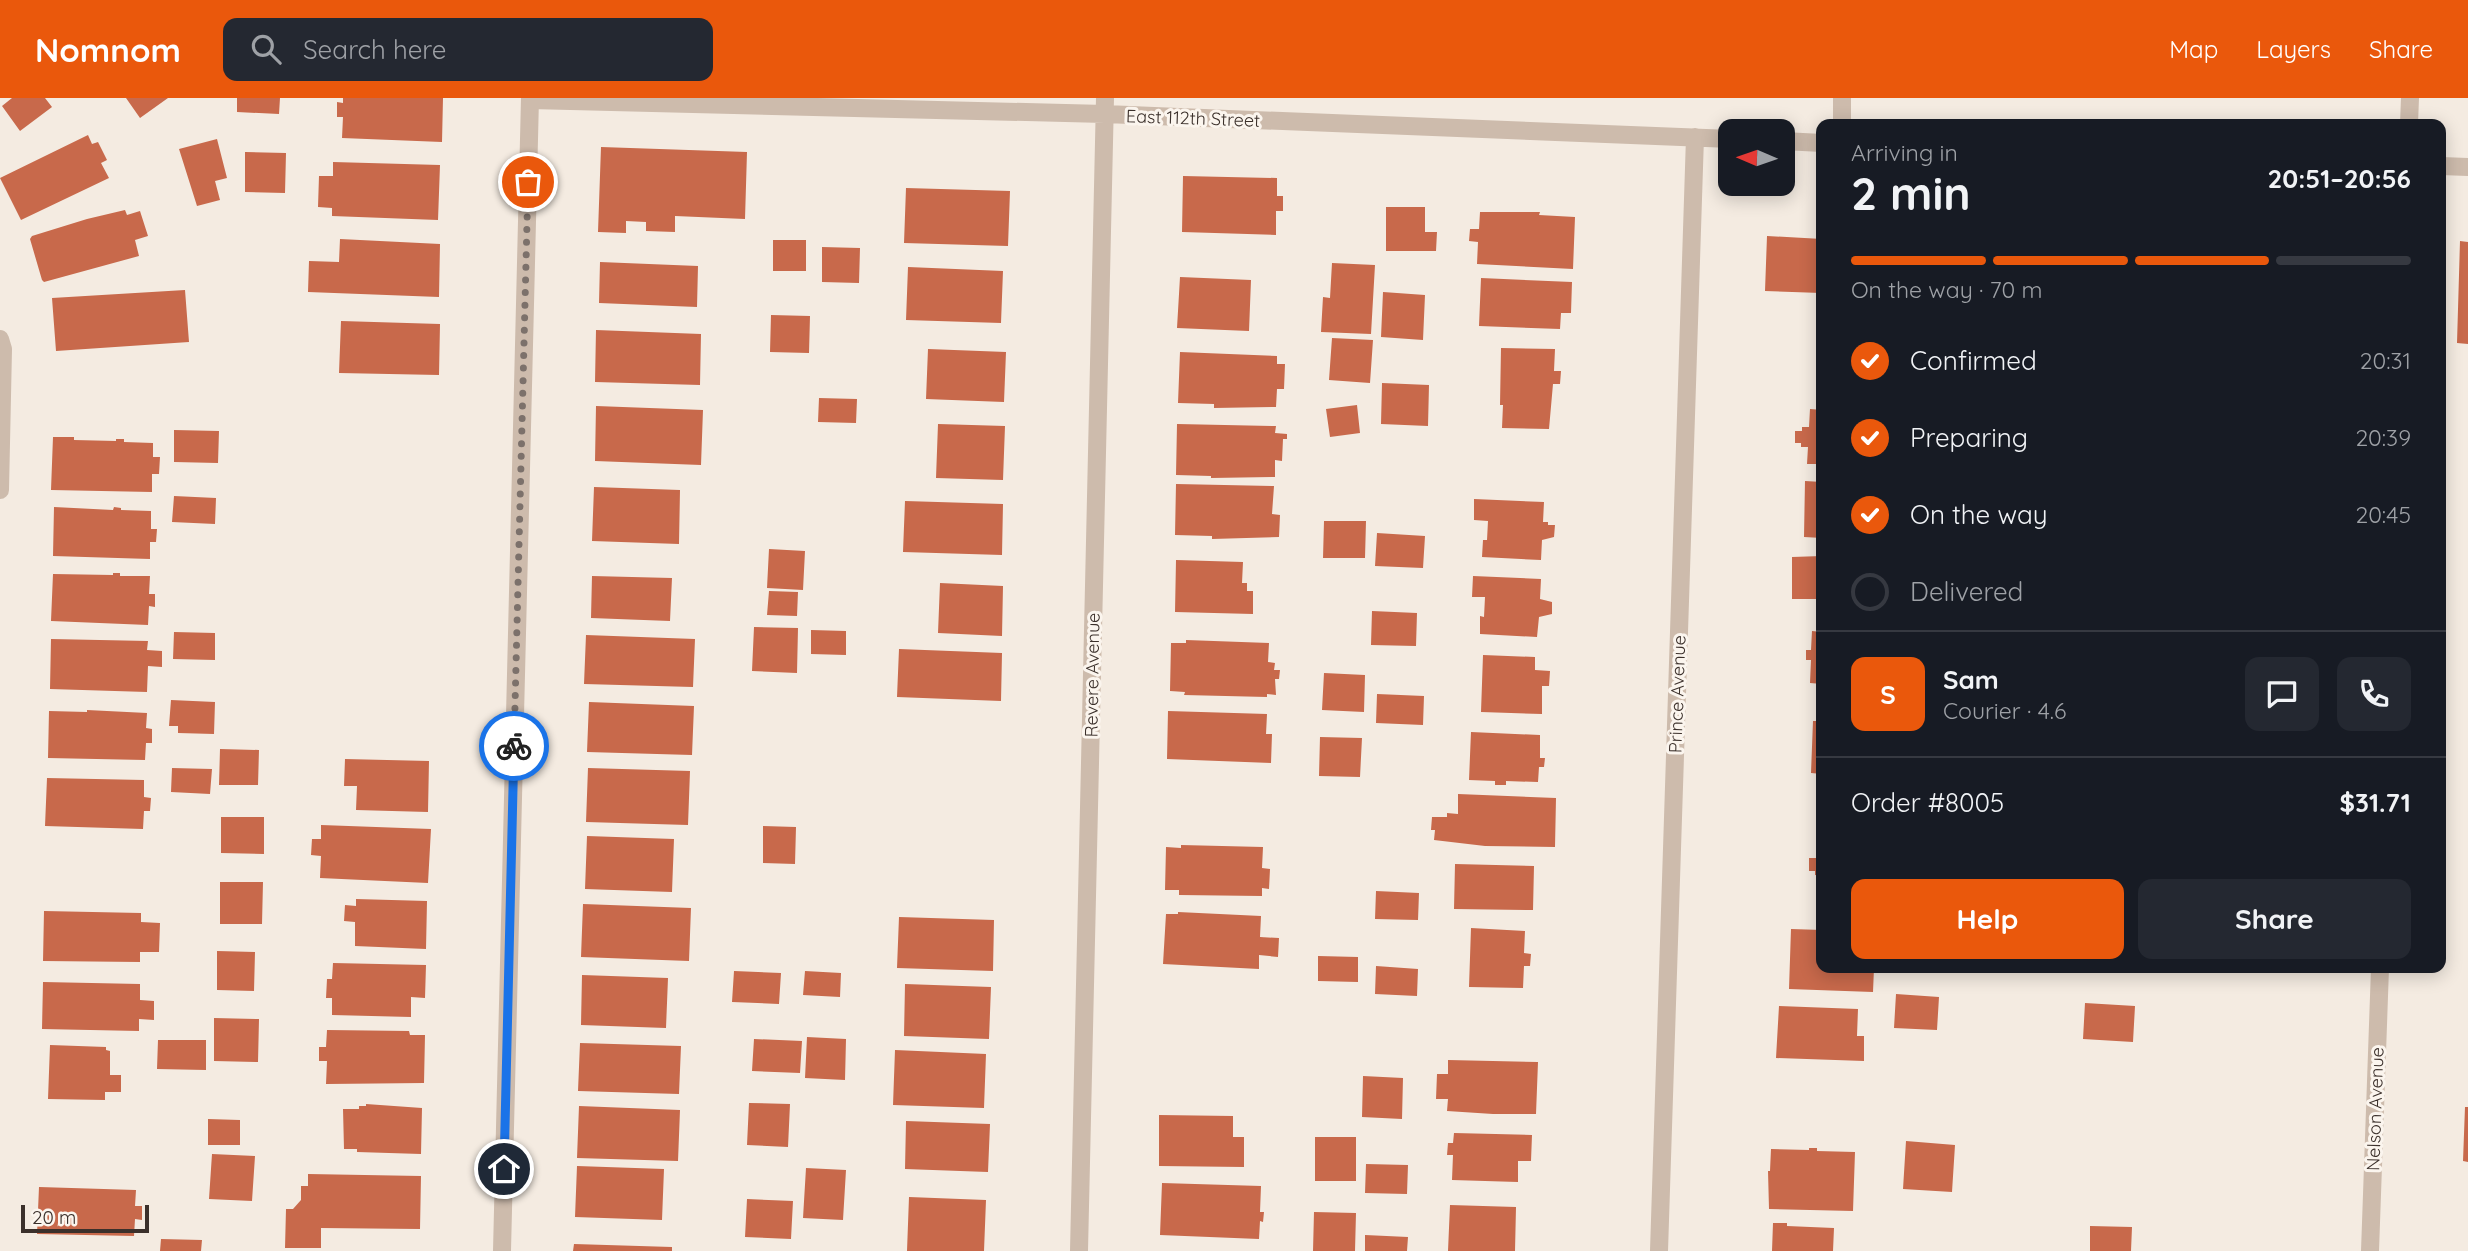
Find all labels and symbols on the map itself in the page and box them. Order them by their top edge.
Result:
street label: East 112th Street [1125,104,1261,132]
north arrow [1718,119,1796,196]
pin [498,152,558,212]
street label: Revere Avenue [1079,612,1105,738]
street label: Prince Avenue [1663,635,1691,753]
courier [479,711,549,781]
street label: Nelson Avenue [2361,1047,2389,1171]
pin [474,1139,534,1199]
scale bar [21,1202,149,1234]

